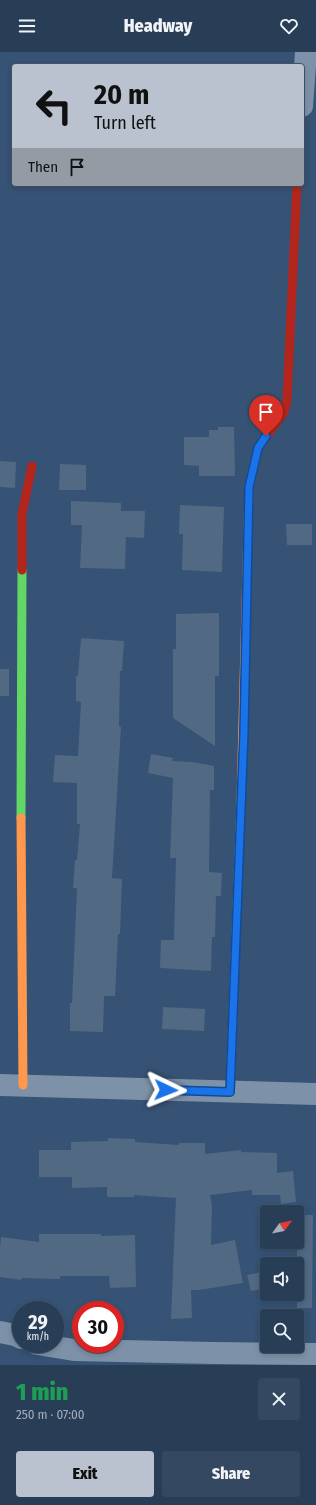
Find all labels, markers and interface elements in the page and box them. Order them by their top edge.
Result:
icon: menu [16,15,38,37]
text: Headway [124,15,192,37]
icon: heart [278,15,300,37]
text: 20 m [94,78,149,111]
icon: left [28,80,80,132]
text: Turn left [94,112,156,134]
icon: arrive [66,156,88,178]
text: Then [28,158,58,176]
pin [249,395,283,436]
icon: arrive [255,401,277,423]
position arrow [145,1069,187,1111]
north arrow [260,1205,304,1249]
map controls [260,1205,304,1353]
button: sound [260,1257,304,1301]
speed limit sign: 30 [72,1301,124,1353]
button: search [260,1309,304,1353]
text: 29 [28,1310,48,1334]
text: km/h [27,1331,49,1343]
text: 1 min [16,1378,68,1406]
button: close [258,1378,300,1420]
text: 250 m · 07:00 [16,1407,85,1422]
button: Exit [16,1451,154,1497]
button: Share [162,1451,300,1497]

